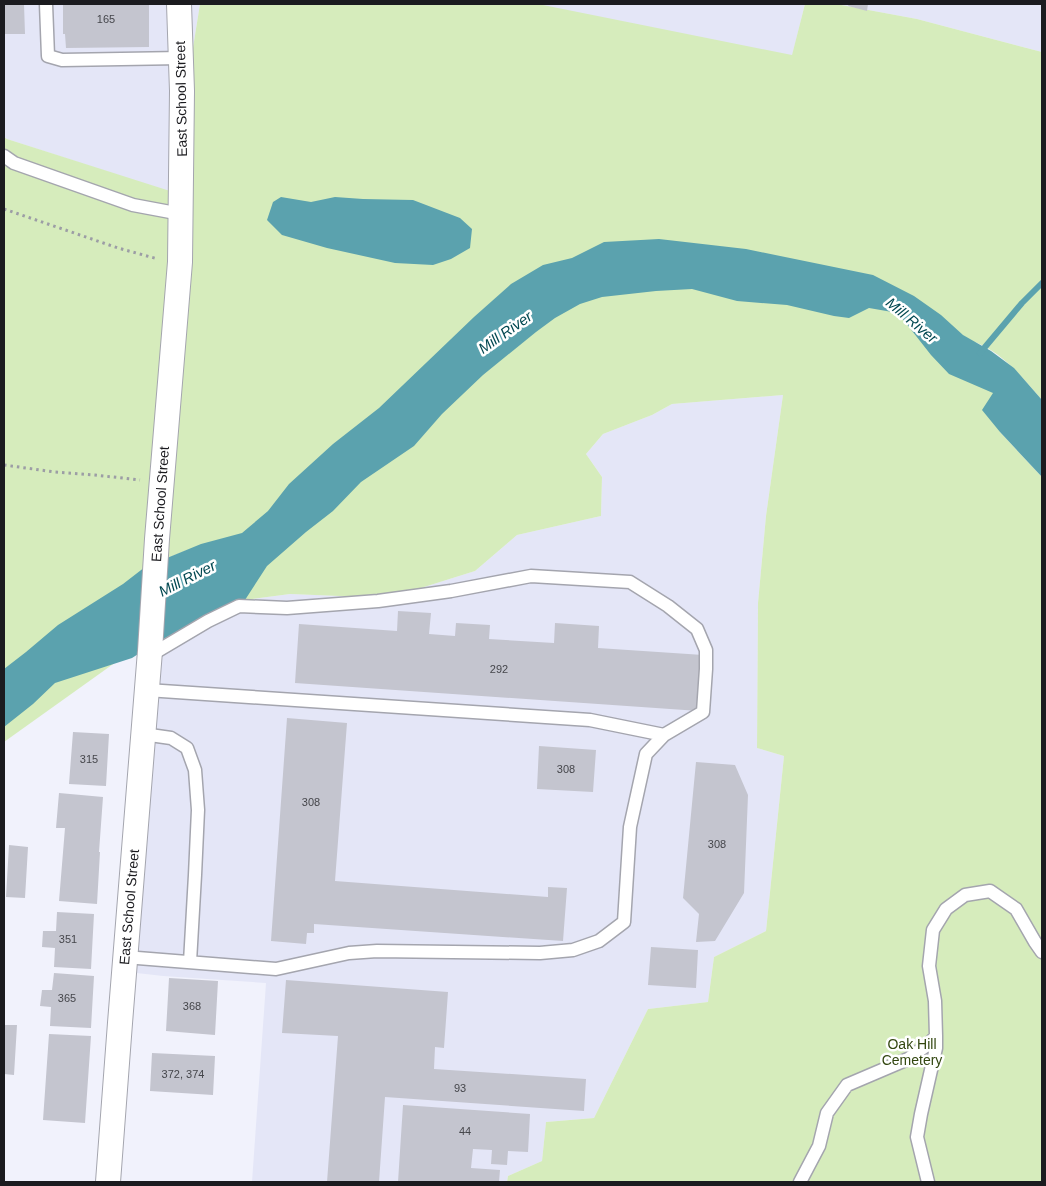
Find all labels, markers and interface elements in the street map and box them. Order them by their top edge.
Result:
house number: 165 [97,13,115,25]
street label: East School Street [172,41,190,157]
water label: Mill River [883,294,942,347]
water label: Mill River [475,307,536,357]
street label: East School Street [148,445,172,562]
water label: Mill River [156,556,219,600]
house number: 292 [490,663,508,675]
house number: 315 [80,753,98,765]
house number: 308 [557,763,575,775]
house number: 308 [302,796,320,808]
house number: 308 [708,838,726,850]
street label: East School Street [116,848,142,965]
house number: 351 [59,933,77,945]
house number: 365 [58,992,76,1004]
house number: 368 [183,1000,201,1012]
park label: Oak Hill Cemetery [882,1036,942,1068]
house number: 372, 374 [162,1068,204,1080]
house number: 93 [454,1082,466,1094]
house number: 44 [459,1125,471,1137]

